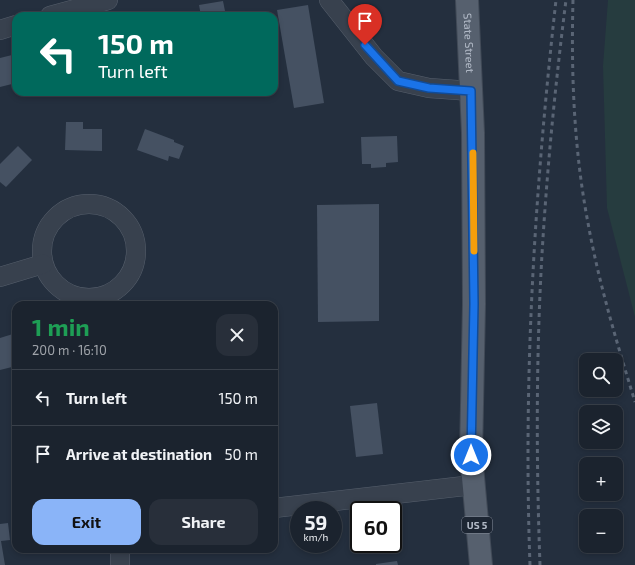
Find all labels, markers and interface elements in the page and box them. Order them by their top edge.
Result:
pin [348,4,382,45]
icon: arrive [354,10,376,32]
street label: State Street [462,13,477,73]
text: 150 m [98,26,174,60]
icon: left [32,28,84,80]
text: Turn left [98,60,168,82]
text: 1 min [32,312,90,341]
button: close [216,314,258,356]
text: 200 m · 16:10 [32,342,107,358]
map controls [579,353,623,553]
button: search [579,353,623,397]
icon: left [32,387,54,409]
text: Turn left [66,389,127,407]
text: 150 m [218,389,258,407]
button: layers [579,405,623,449]
position arrow [450,434,492,476]
icon: arrive [32,443,54,465]
text: Arrive at destination [66,445,212,463]
text: 50 m [224,445,258,463]
button: + [579,457,623,501]
button: Exit [32,499,141,545]
button: Share [149,499,258,545]
speed limit sign: 60 [350,501,402,553]
button: − [579,509,623,553]
text: 59 [305,510,327,534]
road number: US 5 [462,517,492,533]
text: km/h [304,531,328,543]

